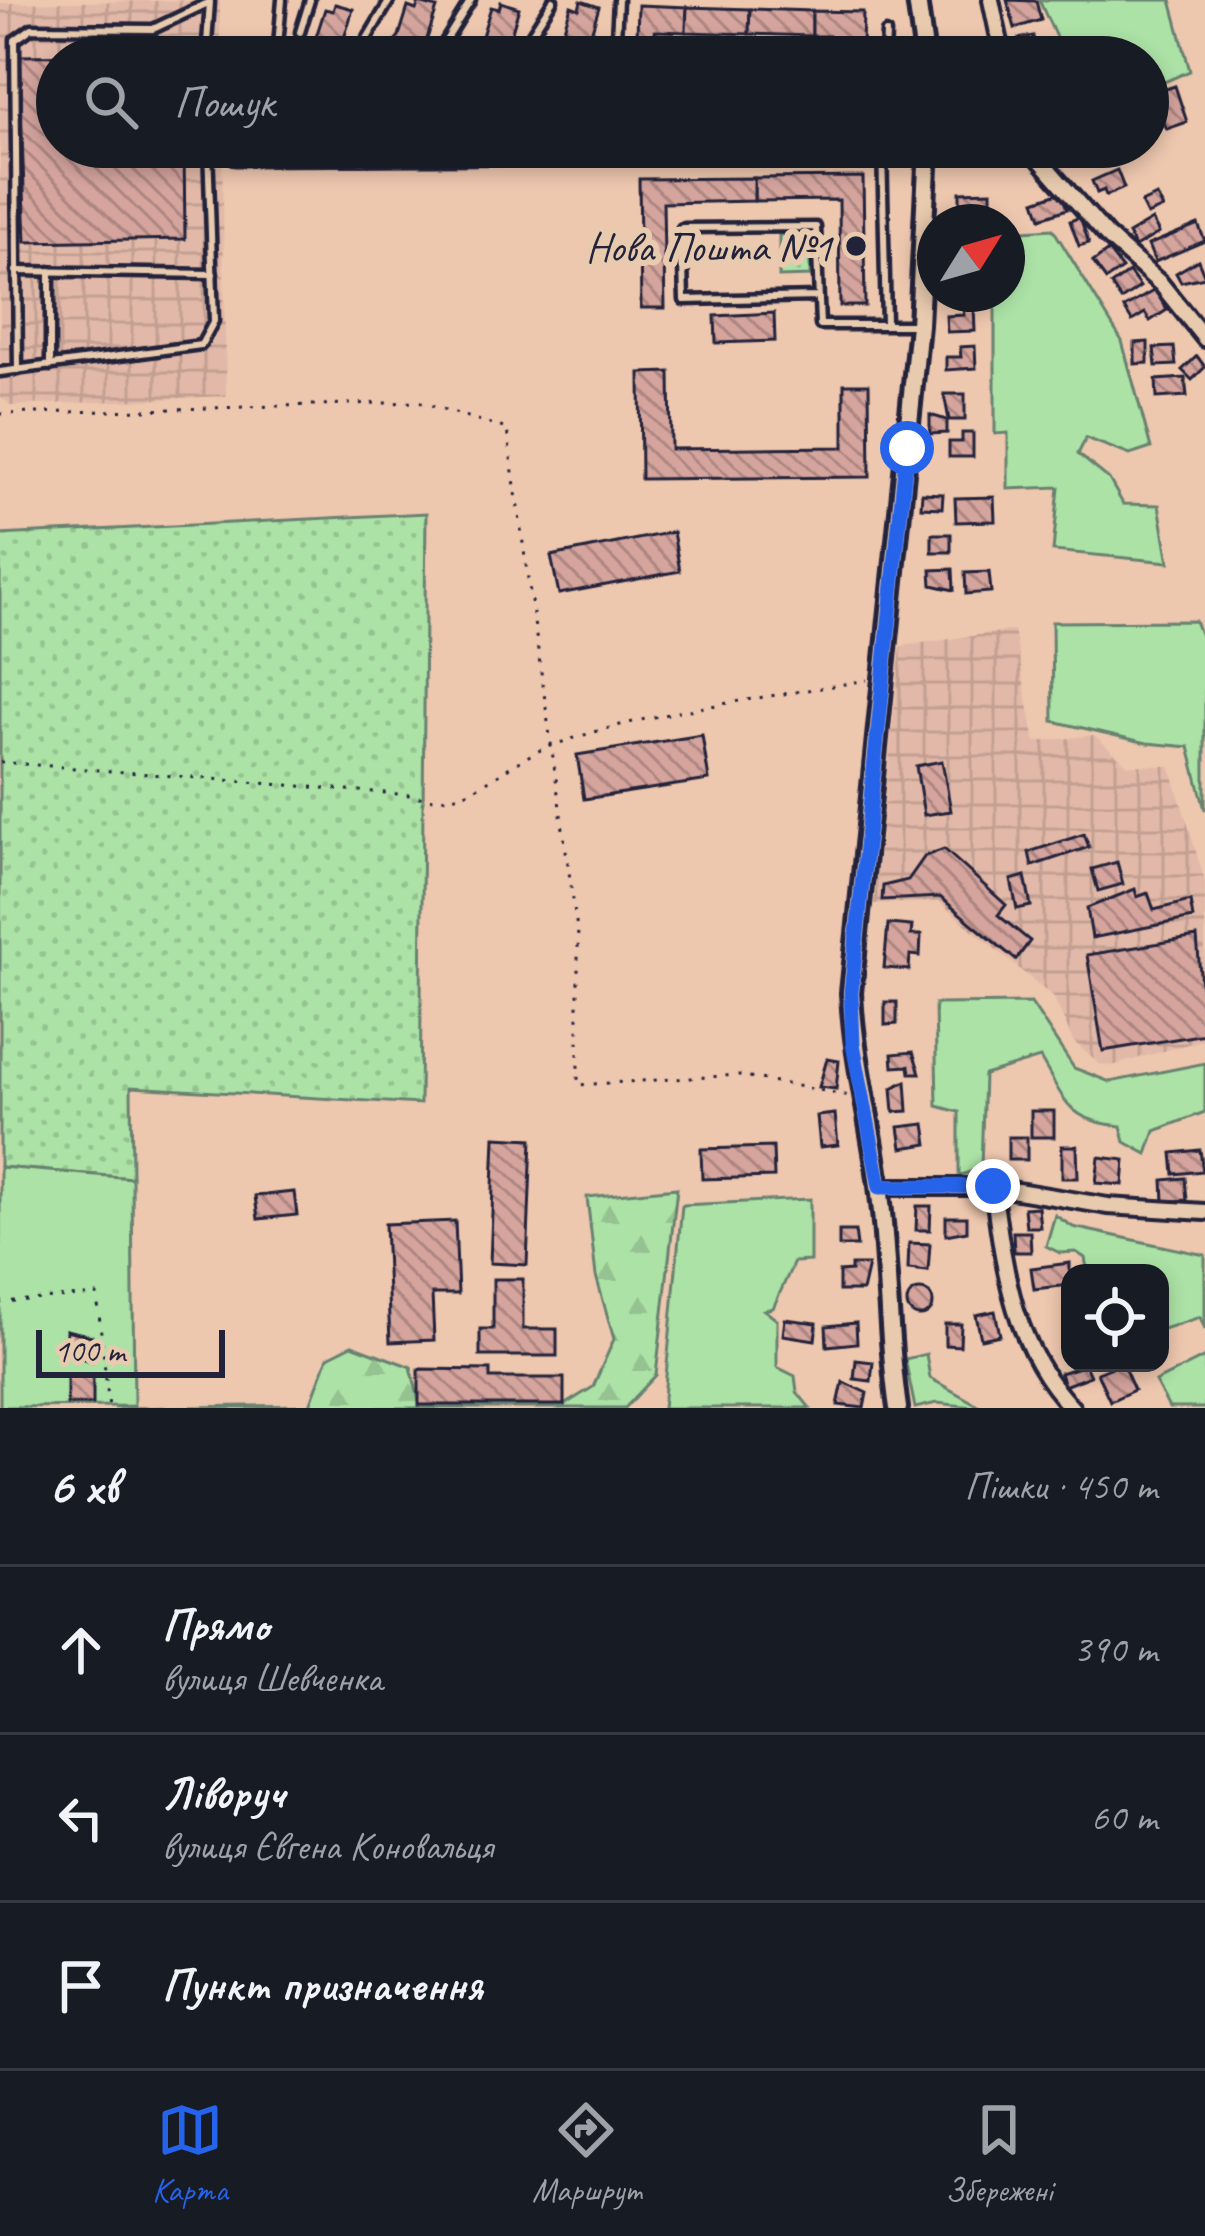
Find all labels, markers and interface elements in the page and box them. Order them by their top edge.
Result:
search box [36,36,1169,168]
icon: search [78,69,144,135]
text: Пошук [174,74,274,131]
north arrow [917,204,1025,312]
place label: Нова Пошта №1 [586,221,834,274]
marker: Нова Пошта №1 [843,233,869,259]
route start [880,421,934,475]
route end [966,1159,1020,1213]
map controls [1061,1264,1169,1372]
button: locate [1061,1264,1169,1372]
scale bar [36,1324,225,1377]
text: 100 m [54,1330,125,1372]
text: 6 хв [48,1454,119,1518]
text: Пішки · 450 m [964,1462,1157,1511]
text: Прямо [162,1597,269,1654]
icon: ahead [48,1617,114,1683]
text: 390 m [1073,1625,1157,1674]
text: вулиця Шевченка [162,1654,382,1703]
text: Ліворуч [162,1765,284,1822]
icon: left [48,1785,114,1851]
text: 60 m [1091,1793,1157,1842]
text: вулиця Євгена Коновальця [162,1822,493,1871]
icon: arrive [48,1953,114,2019]
text: Пункт призначення [162,1957,482,2014]
tab: Карта [152,2097,228,2211]
tab: Маршрут [532,2097,641,2211]
tab: Збережені [945,2097,1053,2211]

